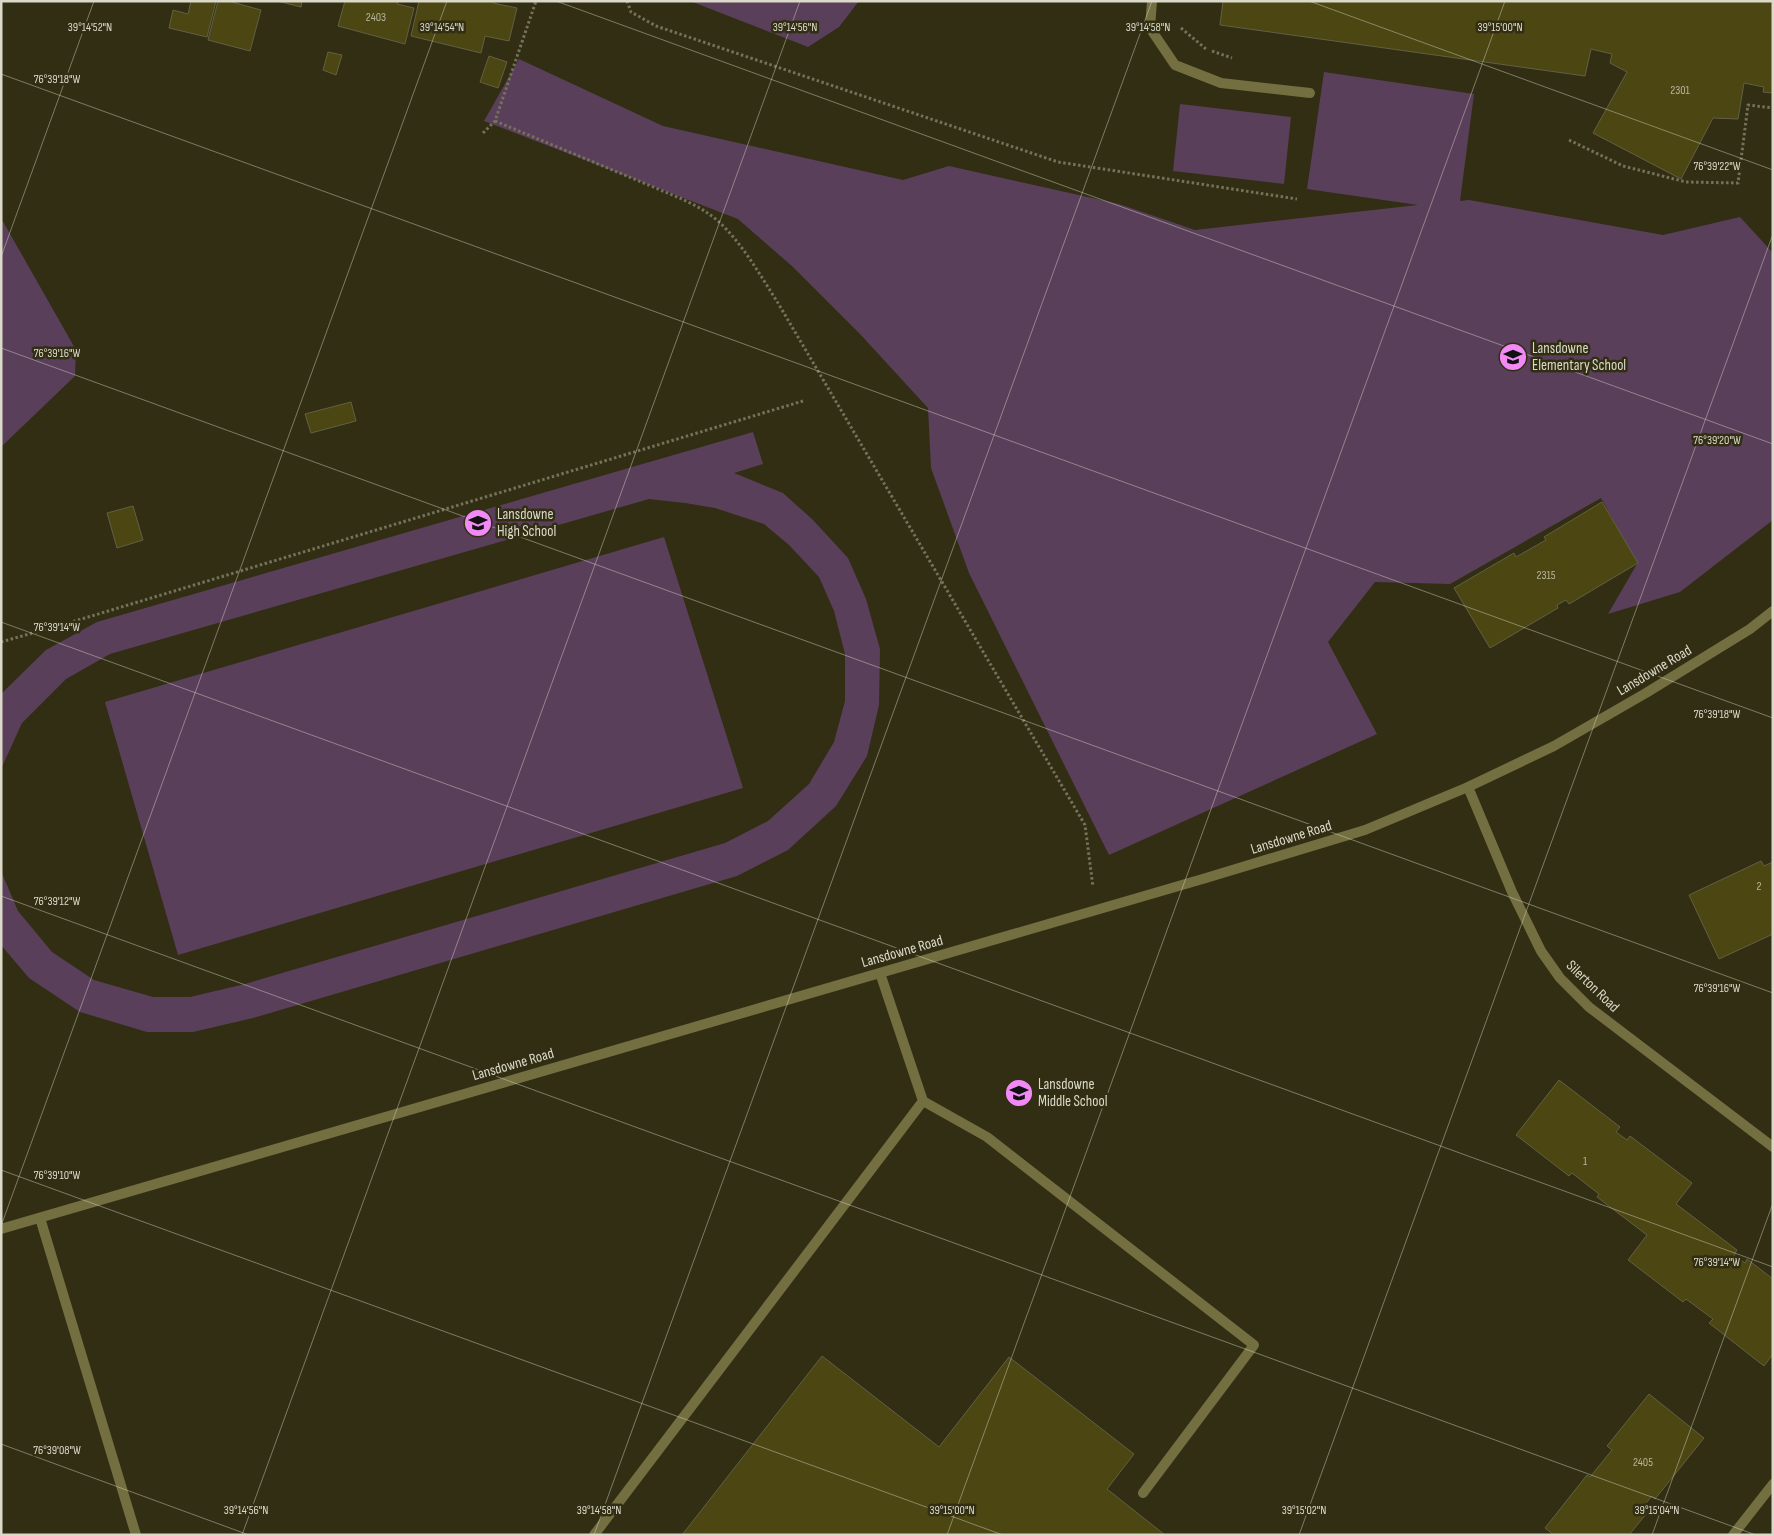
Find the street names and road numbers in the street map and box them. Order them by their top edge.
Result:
street label: Lansdowne Road [1613,641,1695,700]
street label: Lansdowne Road [1248,816,1334,859]
street label: Lansdowne Road [859,931,945,972]
street label: Silerton Road [1562,956,1623,1016]
street label: Lansdowne Road [470,1044,556,1085]

